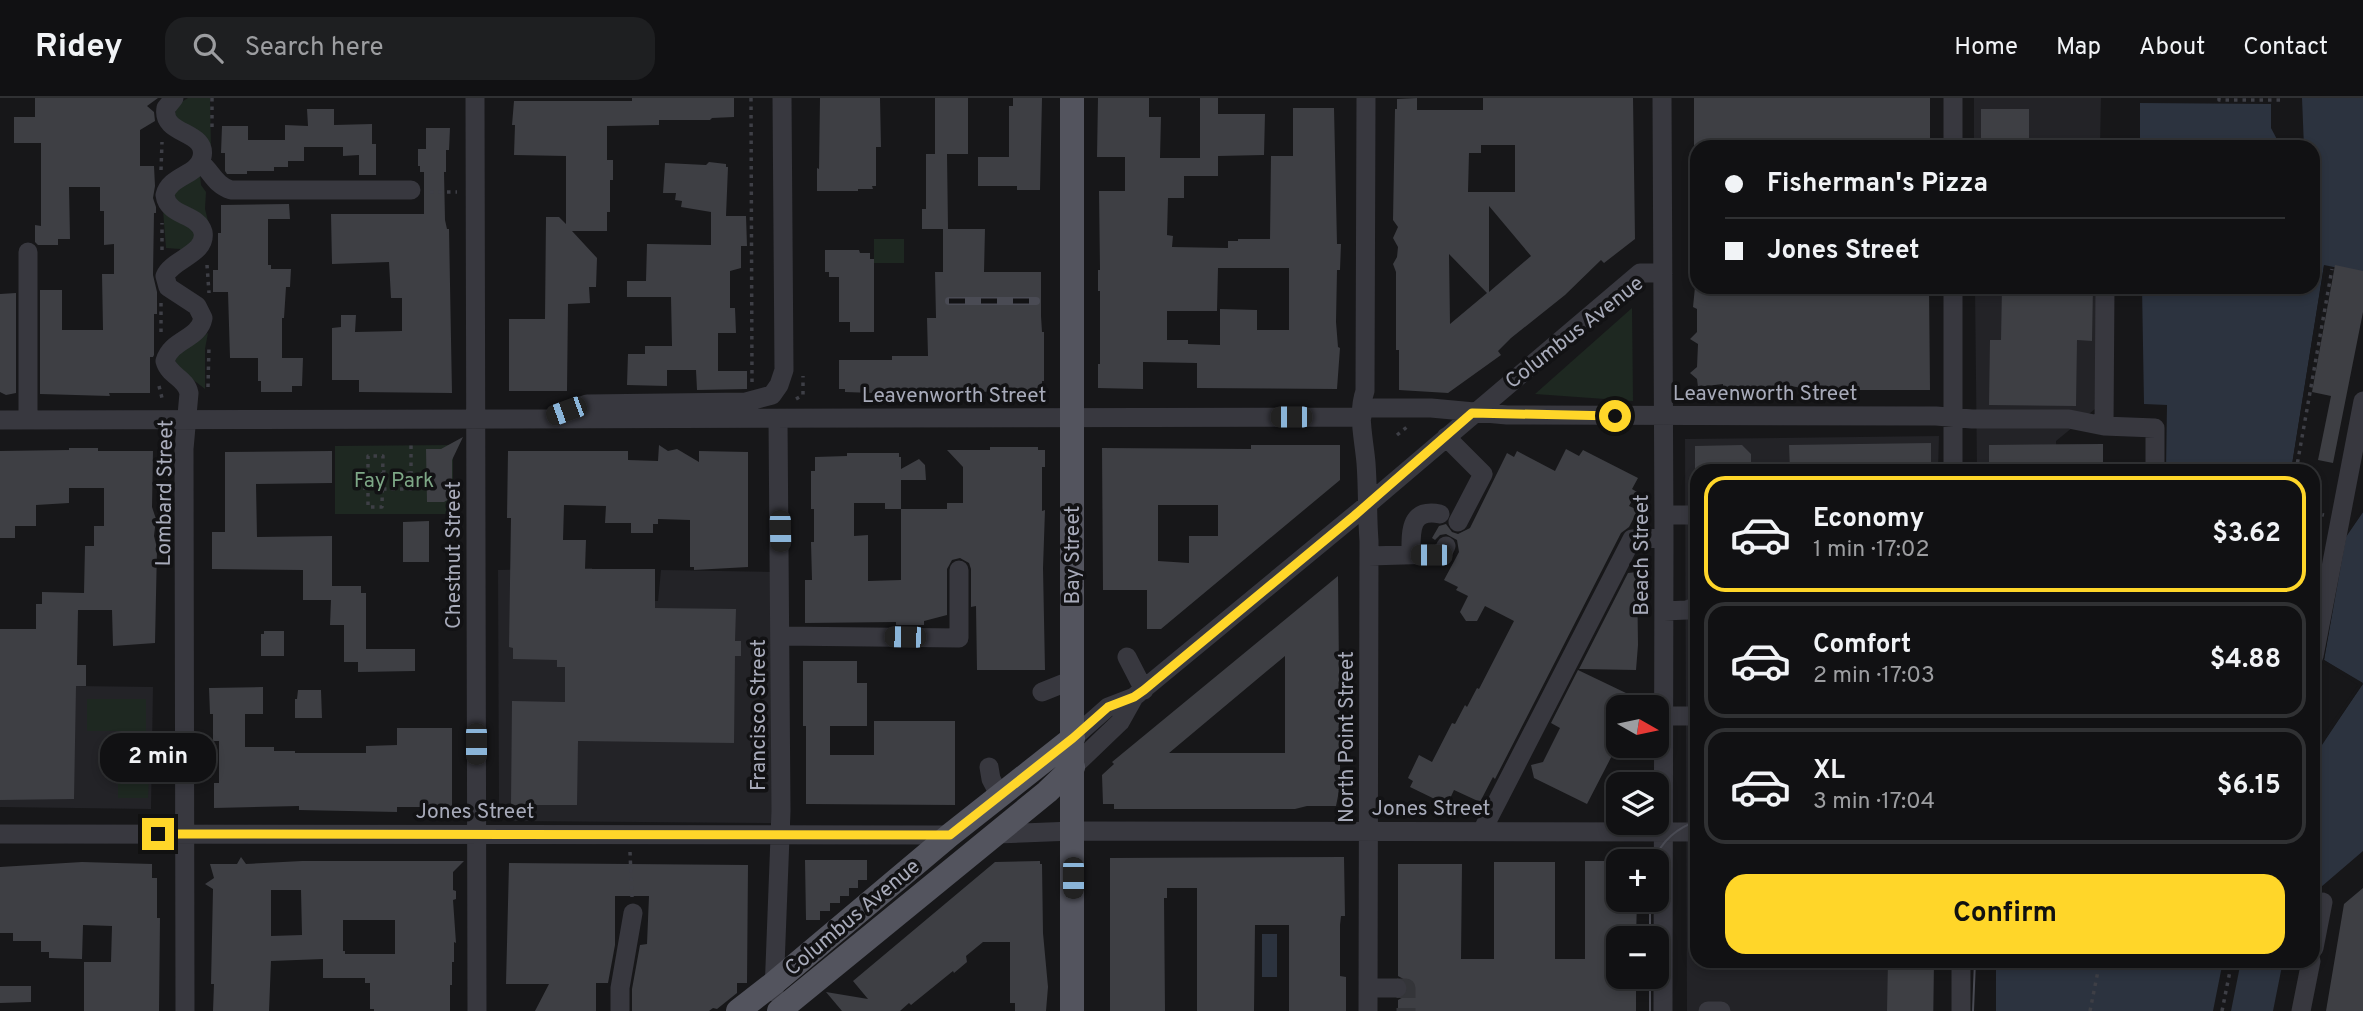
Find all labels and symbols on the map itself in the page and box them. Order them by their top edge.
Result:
street label: Columbus Avenue [1500,271,1650,396]
street label: Leavenworth Street [1673,381,1857,408]
street label: Leavenworth Street [862,383,1046,410]
car [543,394,590,428]
route start [1599,400,1631,432]
car [1271,407,1313,428]
street label: Lombard Street [151,419,180,567]
park label: Fay Park [354,468,434,495]
street label: Chestnut Street [441,481,468,629]
street label: Beach Street [1629,494,1656,616]
street label: Bay Street [1060,506,1087,604]
car [770,510,791,552]
car [1411,545,1453,566]
car [884,626,927,648]
street label: Francisco Street [746,639,773,791]
street label: North Point Street [1334,651,1361,823]
north arrow [1606,695,1670,758]
car [466,723,487,765]
callout: 2 min [100,732,216,782]
street label: Jones Street [1372,796,1490,823]
street label: Jones Street [416,799,534,826]
route end [142,818,174,850]
street label: Columbus Avenue [780,854,926,983]
car [1063,857,1084,899]

